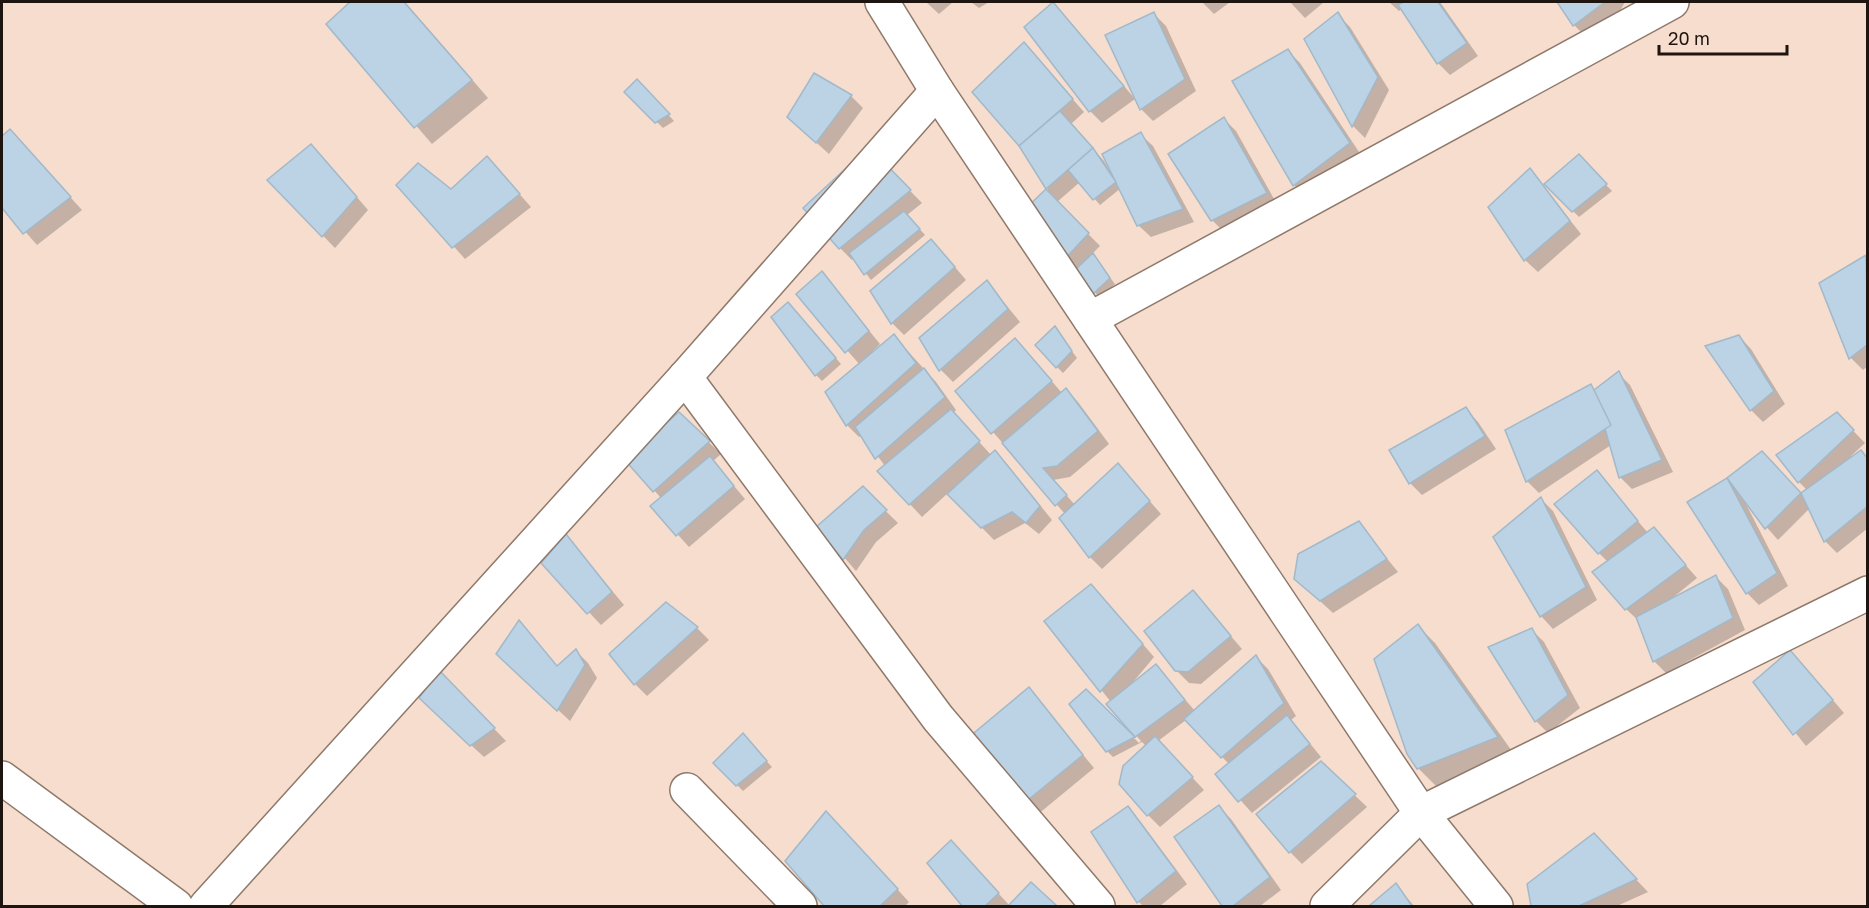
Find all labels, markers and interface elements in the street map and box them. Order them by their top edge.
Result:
scale bar [1659,18,1786,56]
text: 20 m [1668,27,1710,49]

